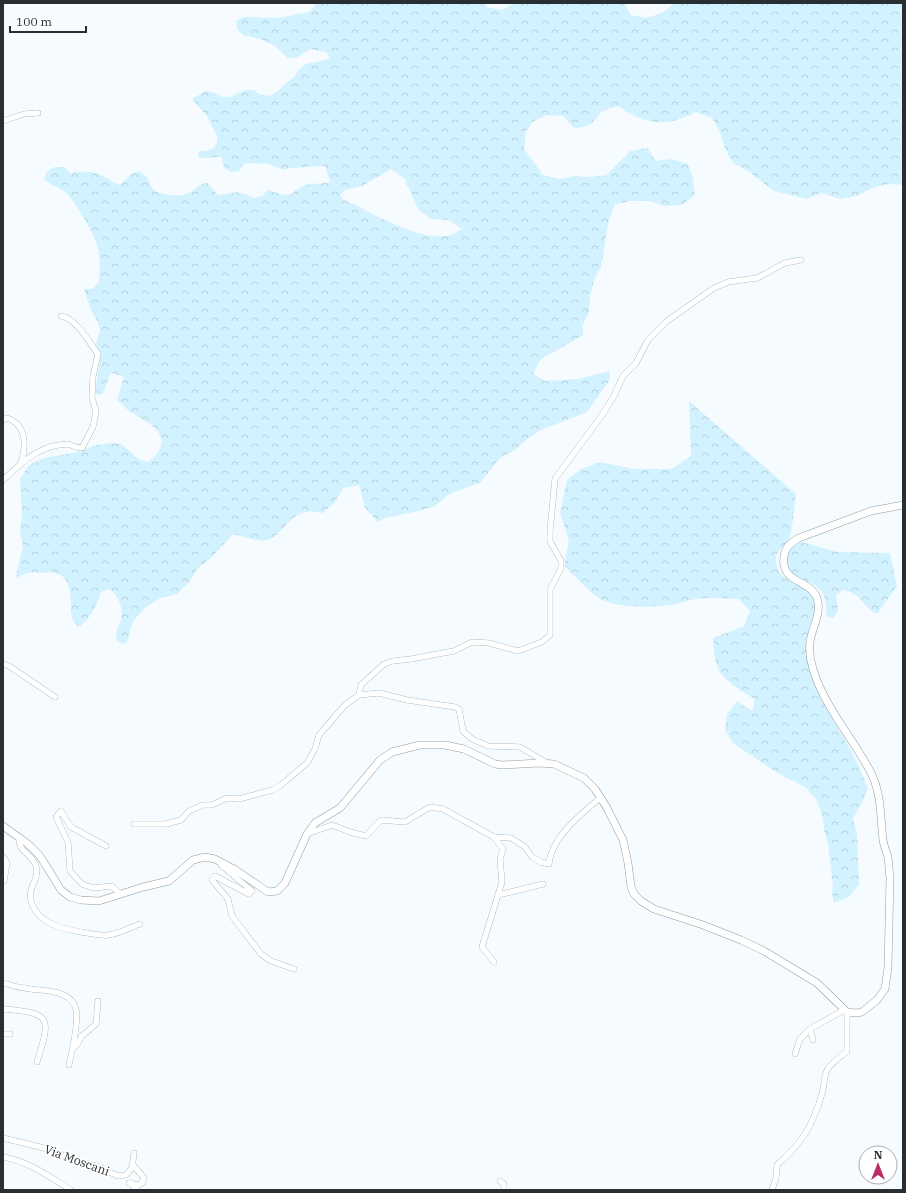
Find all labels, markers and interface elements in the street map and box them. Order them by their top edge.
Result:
scale bar [10,8,86,34]
text: 100 m [16,14,52,29]
street label: Via Moscani [42,1141,112,1179]
north arrow [858,1145,898,1185]
text: N [874,1148,883,1162]

